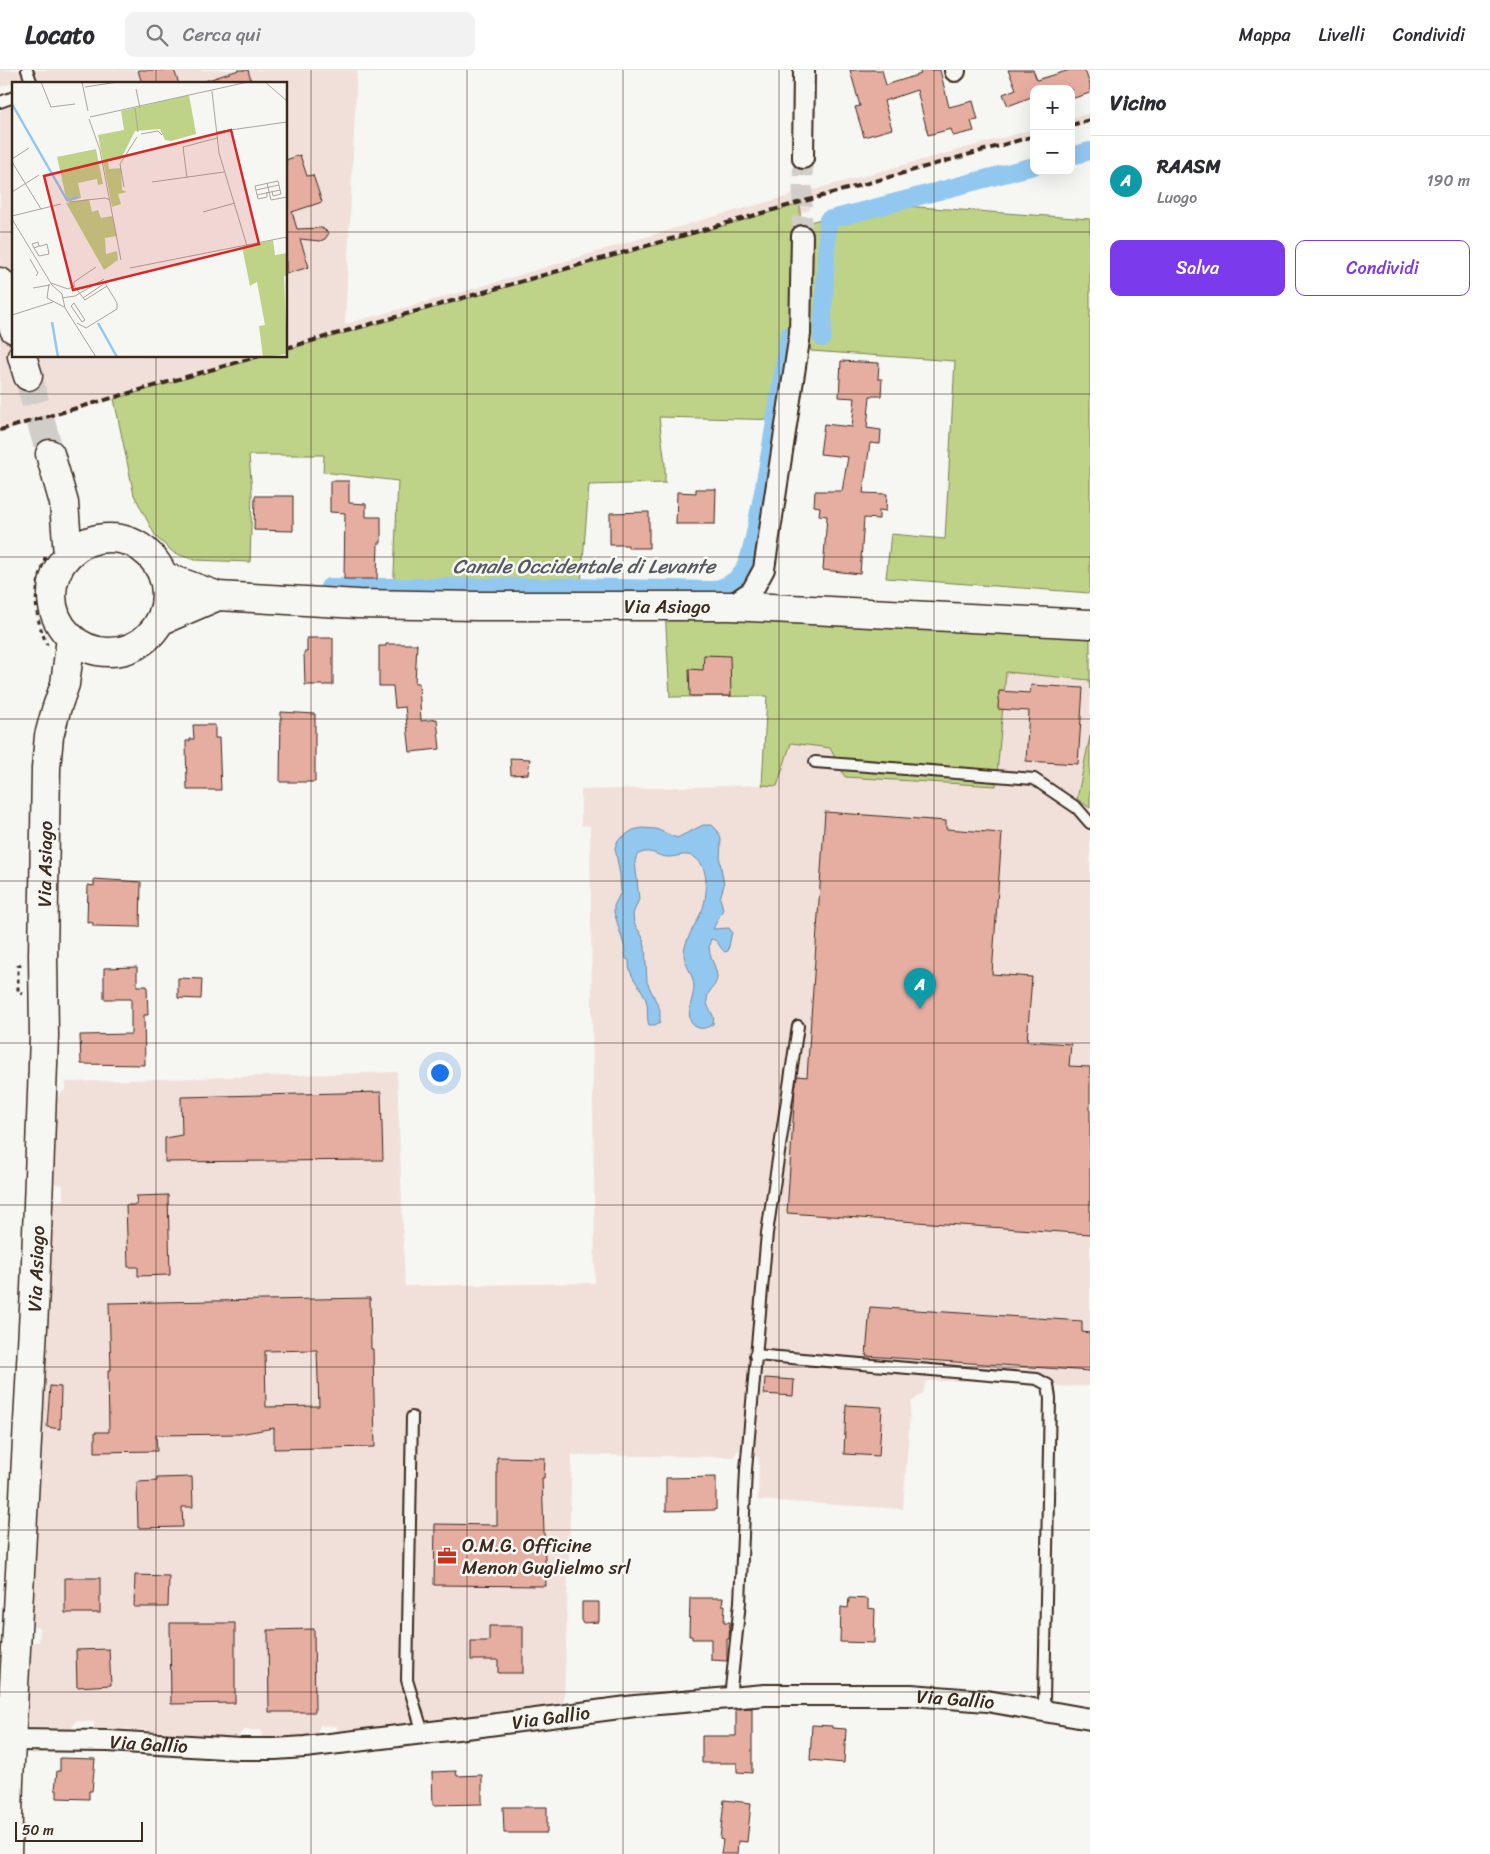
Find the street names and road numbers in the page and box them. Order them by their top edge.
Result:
street label: Via Asiago [624,590,711,623]
street label: Via Asiago [28,820,62,907]
street label: Via Asiago [18,1225,54,1313]
street label: Via Gallio [915,1679,998,1719]
street label: Via Gallio [510,1696,592,1739]
street label: Via Gallio [109,1725,189,1763]

